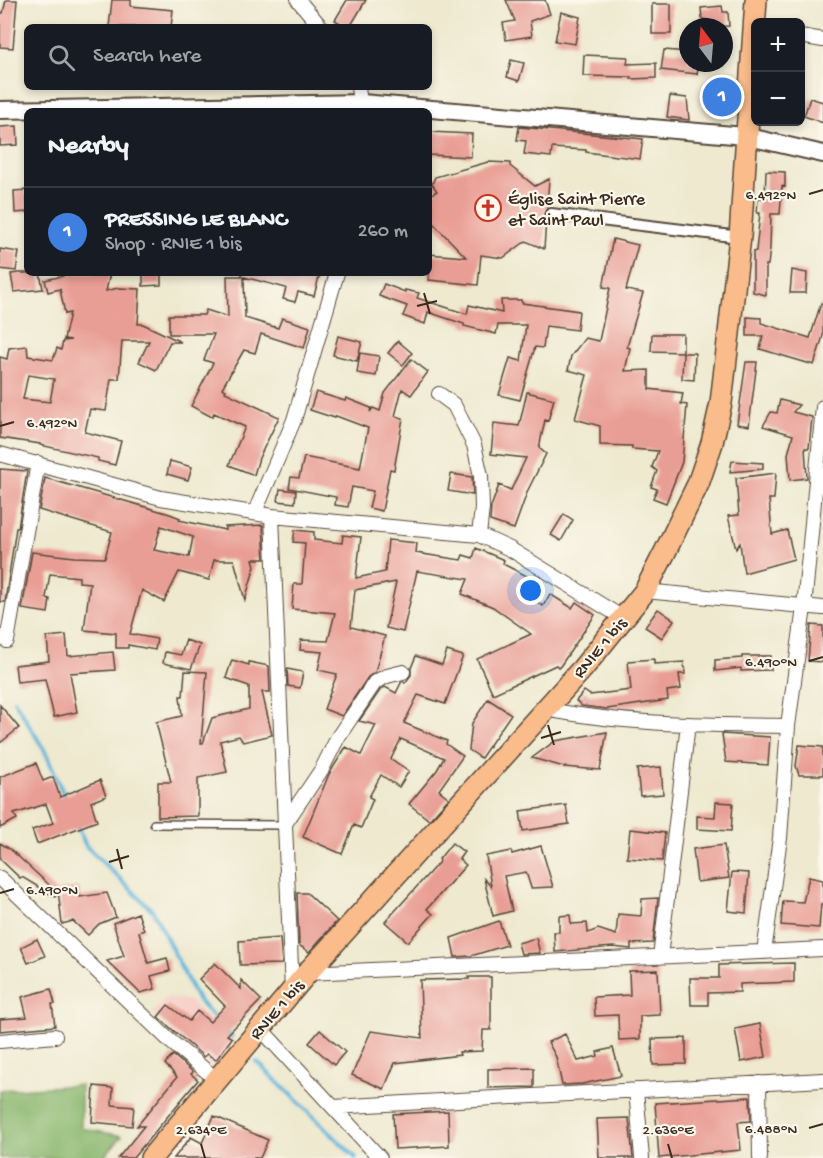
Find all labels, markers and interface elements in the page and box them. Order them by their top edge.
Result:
north arrow [679,18,733,72]
map controls [751,18,805,126]
button: + [751,18,805,72]
search box [24,24,432,90]
icon: search [45,41,78,74]
text: Search here [93,44,201,70]
button: − [751,72,805,126]
pin: 1 [702,74,742,120]
text: Nearby [48,132,129,163]
text: 6.492°N [746,187,797,205]
place label: Église Saint Pierre et Saint Paul [508,190,646,232]
church icon: Église Saint Pierre et Saint Paul [473,193,503,223]
text: PRESSING LE BLANC [105,208,287,234]
text: 1 [63,221,72,244]
text: 260 m [358,221,408,244]
text: Shop · RNIE 1 bis [105,234,242,257]
text: 6.492°N [27,415,78,433]
your location [516,576,545,605]
street label: RNIE 1 bis [570,613,633,683]
text: 6.490°N [745,654,797,672]
text: 6.490°N [26,882,78,900]
street label: RNIE 1 bis [246,975,311,1045]
text: 6.488°N [745,1121,797,1139]
text: 2.634°E [176,1122,227,1140]
text: 2.636°E [642,1122,694,1140]

